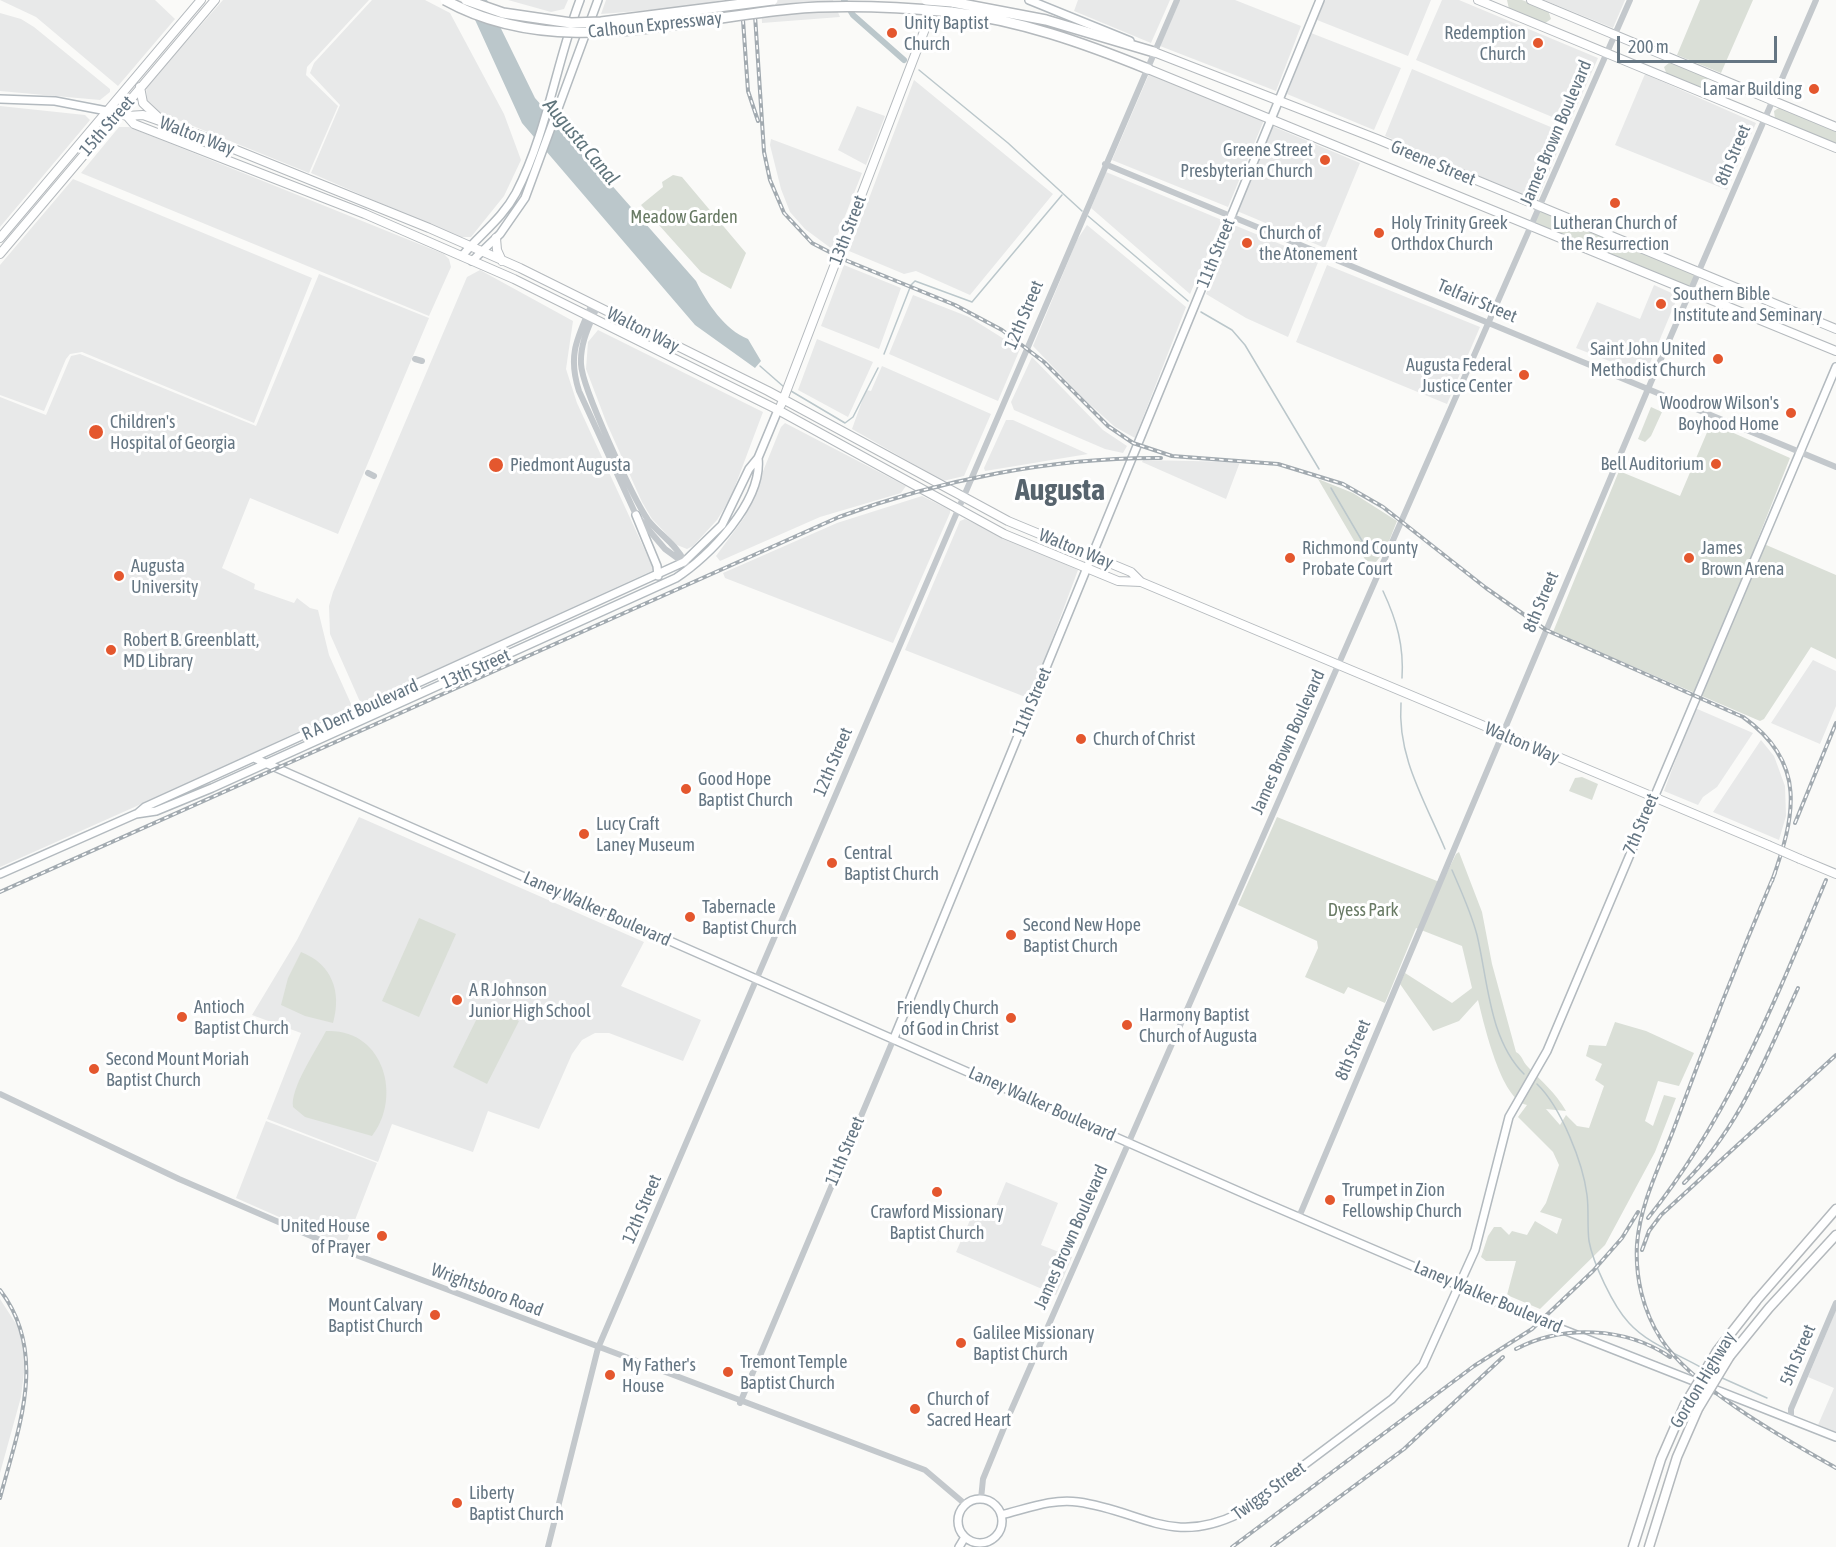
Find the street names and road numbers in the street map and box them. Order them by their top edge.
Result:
street label: Calhoun Expressway [587,7,723,43]
street label: James Brown Boulevard [1516,57,1596,209]
street label: 15th Street [75,91,139,161]
street label: Walton Way [156,112,238,160]
street label: 8th Street [1710,121,1756,189]
street label: Greene Street [1387,135,1479,191]
street label: 13th Street [825,192,871,268]
street label: 11th Street [1192,215,1240,291]
street label: Telfair Street [1434,275,1520,327]
street label: 12th Street [1000,277,1048,353]
street label: Walton Way [603,303,683,357]
street label: Walton Way [1036,524,1116,574]
street label: 8th Street [1518,568,1564,636]
street label: 13th Street [438,644,514,694]
street label: 11th Street [1008,664,1056,740]
street label: James Brown Boulevard [1246,666,1330,818]
street label: R A Dent Boulevard [298,675,422,745]
street label: Walton Way [1482,718,1562,768]
street label: 12th Street [809,724,857,800]
street label: 7th Street [1618,790,1664,858]
street label: Laney Walker Boulevard [520,867,674,951]
street label: 8th Street [1330,1016,1376,1084]
street label: Laney Walker Boulevard [965,1062,1119,1146]
street label: 11th Street [821,1113,869,1189]
street label: James Brown Boulevard [1029,1161,1113,1313]
street label: 12th Street [618,1171,666,1247]
street label: Laney Walker Boulevard [1411,1256,1565,1338]
street label: Wrightsboro Road [428,1259,546,1321]
street label: 5th Street [1775,1321,1821,1389]
street label: Gordon Highway [1666,1328,1740,1432]
street label: Twiggs Street [1228,1457,1310,1525]

